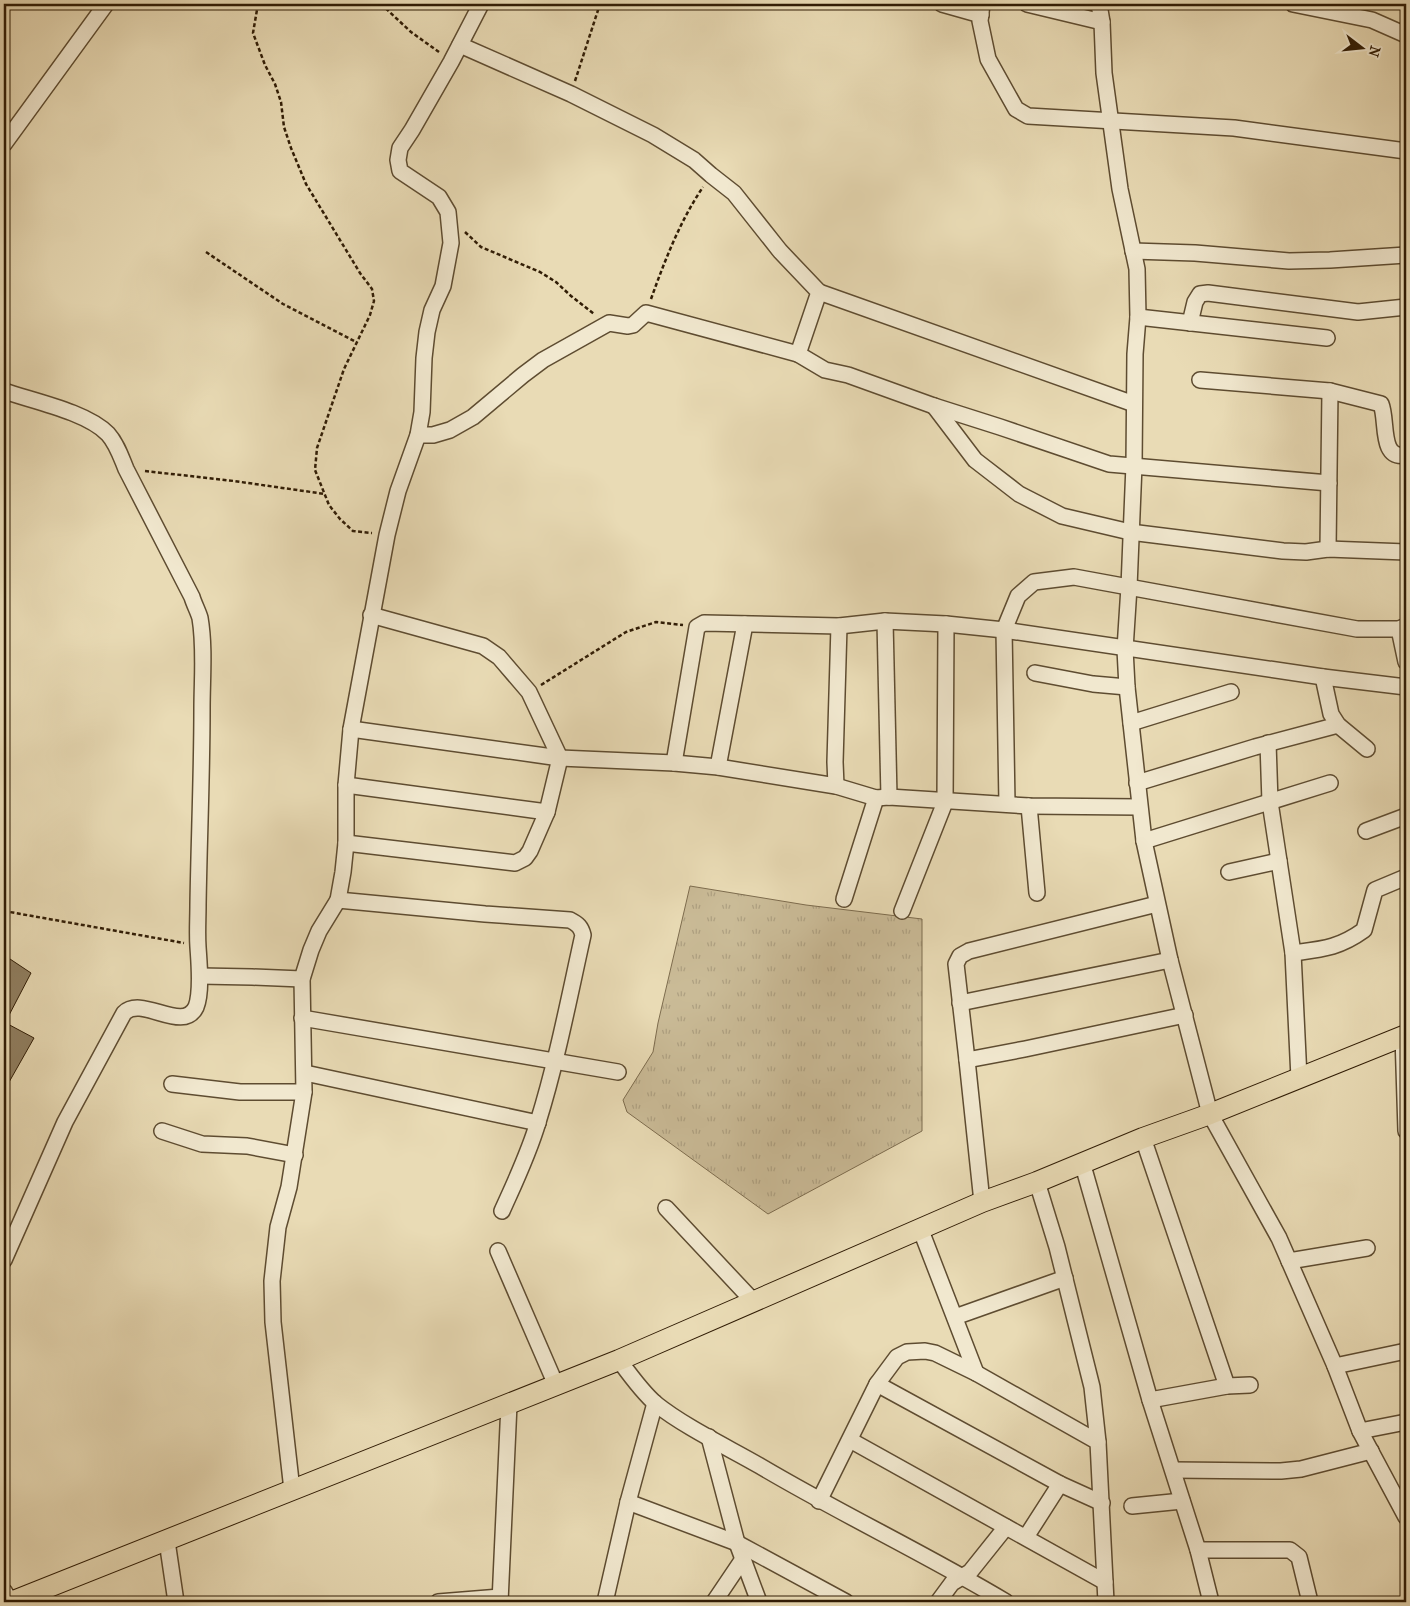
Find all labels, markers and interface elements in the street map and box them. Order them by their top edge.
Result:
north arrow [1338,22,1388,72]
text: N [1364,44,1384,59]

